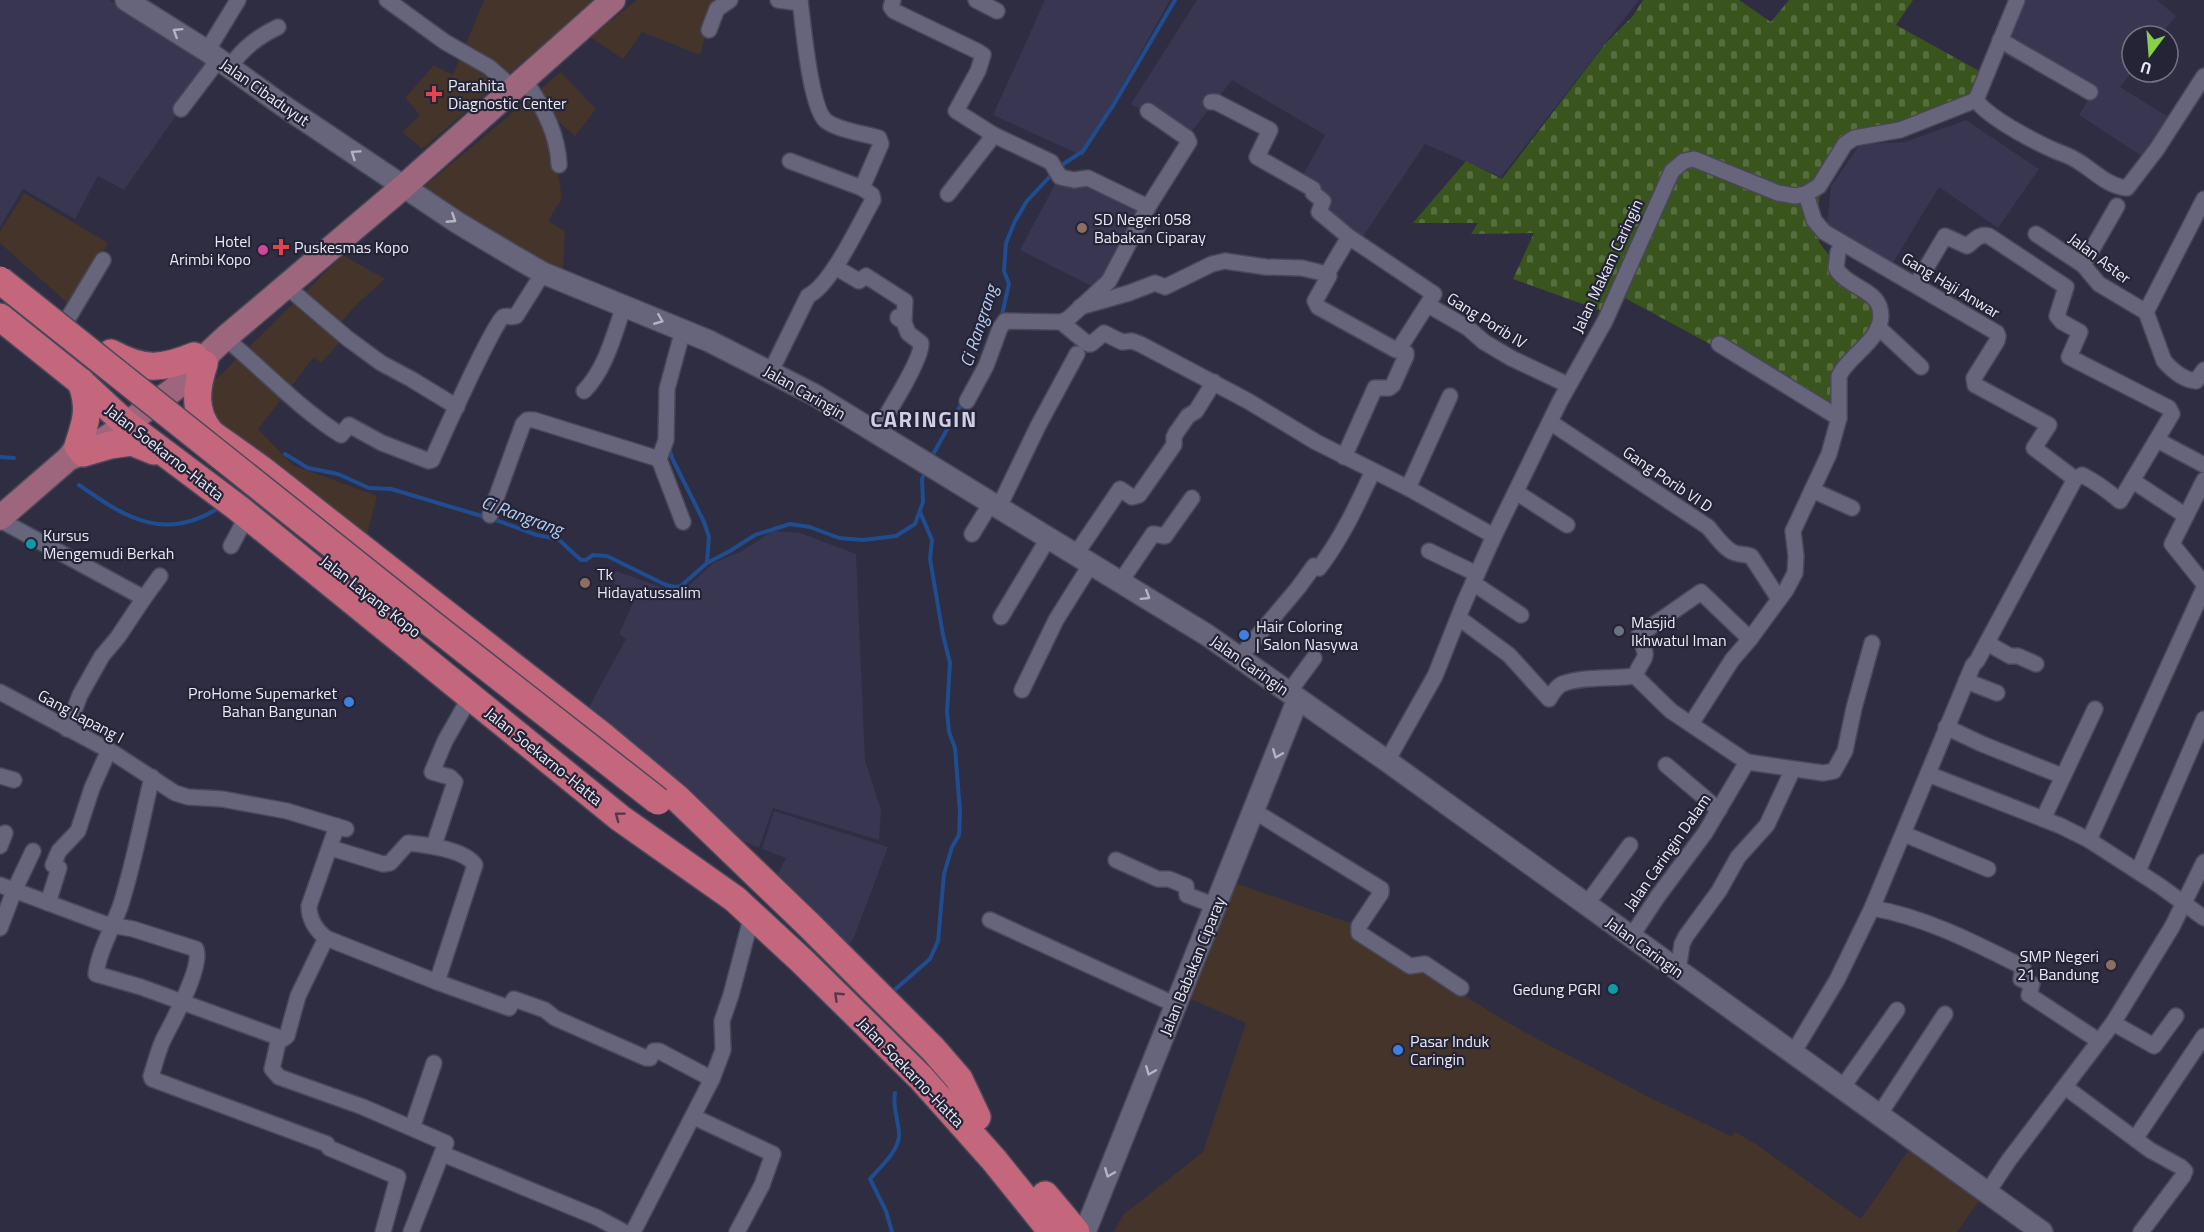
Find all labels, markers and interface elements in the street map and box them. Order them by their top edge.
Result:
north arrow [2120,24,2180,84]
one-way arrow [173,27,183,39]
street label: Jalan Cibaduyut [216,52,315,132]
text: U [2138,55,2154,81]
place label: Parahita Diagnostic Center [448,73,567,115]
marker: Parahita Diagnostic Center [425,85,443,103]
one-way arrow [351,150,362,161]
street label: Jalan Makam Caringin [1565,195,1649,337]
place label: SD Negeri 058 Babakan Ciparay [1094,207,1206,249]
one-way arrow [446,211,456,223]
marker: SD Negeri 058 Babakan Ciparay [1075,221,1089,235]
street label: Jalan Aster [2064,227,2137,290]
place label: Hotel Arimbi Kopo [169,229,251,271]
place label: Puskesmas Kopo [294,235,409,259]
marker: Puskesmas Kopo [272,238,290,256]
marker: Hotel Arimbi Kopo [256,243,270,257]
street label: Gang Haji Anwar [1897,246,2005,324]
water label: Ci Rangrang [953,279,1005,370]
street label: Gang Porib IV [1442,286,1532,354]
one-way arrow [653,313,664,325]
street label: Jalan Caringin [760,359,850,425]
street label: Jalan Soekarno-Hatta [100,398,230,506]
district label: CARINGIN [870,402,978,436]
street label: Gang Porib VI D [1618,440,1718,518]
water label: Ci Rangrang [478,488,569,544]
place label: Kursus Mengemudi Berkah [43,523,174,565]
marker: Kursus Mengemudi Berkah [24,537,38,551]
street label: Jalan Layang Kopo [315,549,427,643]
place label: Tk Hidayatussalim [597,562,701,604]
marker: Tk Hidayatussalim [578,576,592,590]
one-way arrow [1140,589,1150,601]
place label: Masjid Ikhwatul Iman [1631,610,1727,652]
place label: Hair Coloring | Salon Nasywa [1256,614,1358,656]
marker: Masjid Ikhwatul Iman [1612,624,1626,638]
marker: Hair Coloring | Salon Nasywa [1237,628,1251,642]
street label: Jalan Caringin [1206,629,1294,701]
place label: ProHome Supemarket Bahan Bangunan [188,681,337,723]
street label: Gang Lapang I [34,683,128,749]
marker: ProHome Supemarket Bahan Bangunan [342,695,356,709]
street label: Jalan Soekarno-Hatta [480,701,608,811]
one-way arrow [1272,747,1284,758]
street label: Jalan Caringin Dalam [1618,789,1716,915]
one-way arrow [614,813,625,824]
street label: Jalan Babakan Ciparay [1153,892,1231,1039]
street label: Jalan Caringin [1601,911,1689,983]
place label: SMP Negeri 21 Bandung [2017,944,2099,986]
marker: SMP Negeri 21 Bandung [2104,958,2118,972]
place label: Gedung PGRI [1513,977,1601,1001]
marker: Gedung PGRI [1606,982,1620,996]
one-way arrow [834,993,845,1004]
street label: Jalan Soekarno-Hatta [852,1012,970,1132]
place label: Pasar Induk Caringin [1410,1029,1489,1071]
marker: Pasar Induk Caringin [1391,1043,1405,1057]
one-way arrow [1145,1065,1157,1076]
one-way arrow [1103,1168,1116,1178]

